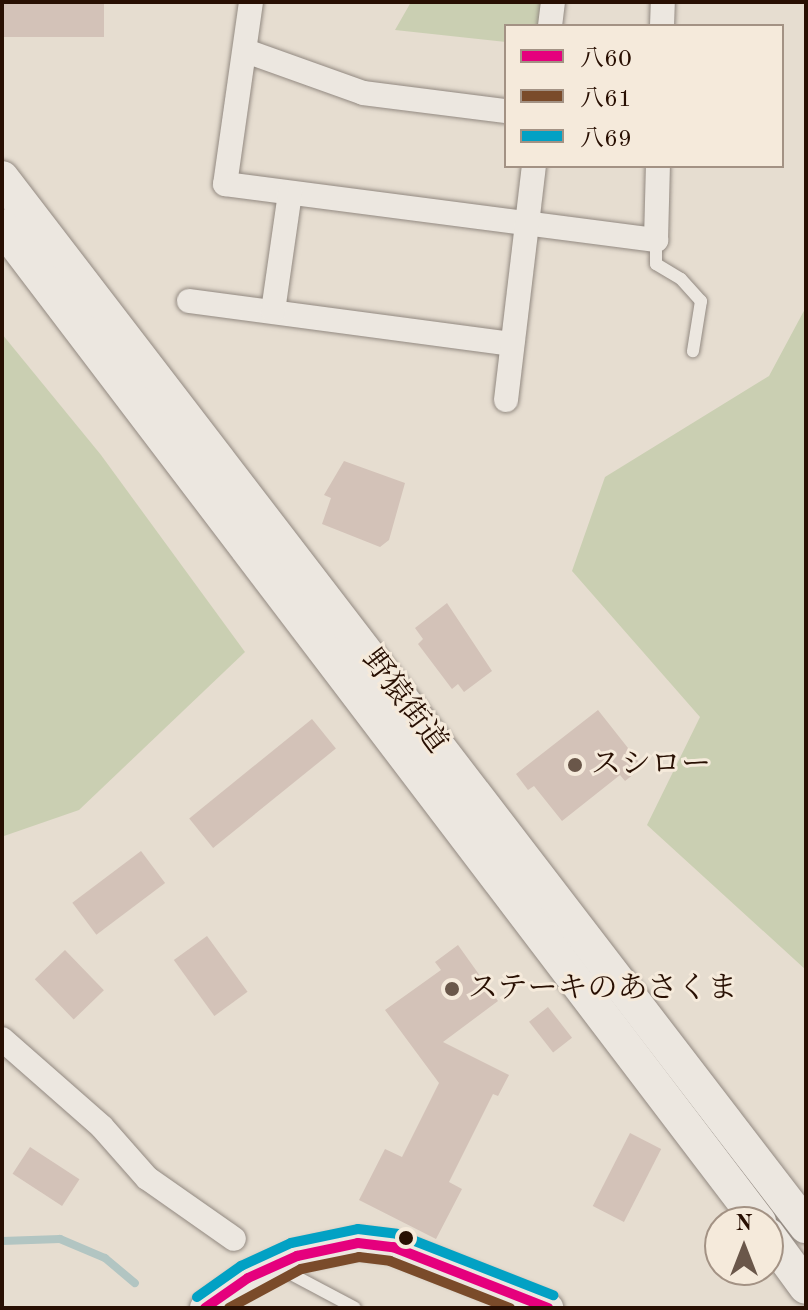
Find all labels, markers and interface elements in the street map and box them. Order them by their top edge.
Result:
legend [504,24,784,168]
text: 八60 [580,48,632,72]
text: 八61 [580,88,632,112]
text: 八69 [580,128,632,152]
street label: 野猿街道 [354,643,454,761]
place label: スシロー [591,747,711,783]
marker: スシロー [566,756,584,774]
place label: ステーキのあさくま [468,971,738,1007]
marker: ステーキのあさくま [443,980,461,998]
north arrow [704,1206,784,1286]
text: N [736,1213,752,1235]
unlabelled marker [398,1230,414,1246]

